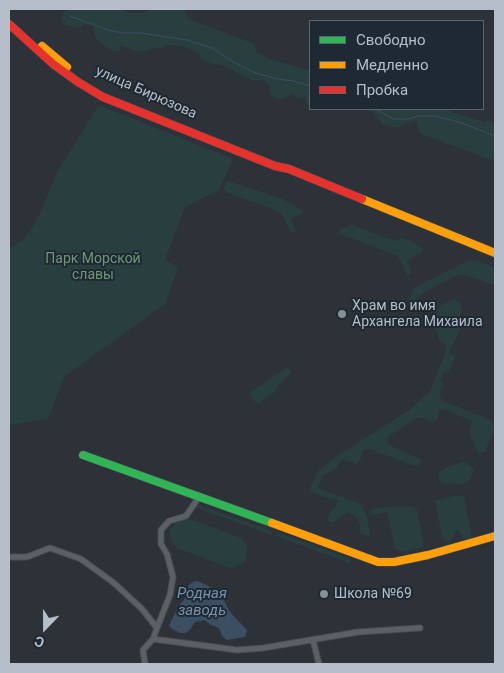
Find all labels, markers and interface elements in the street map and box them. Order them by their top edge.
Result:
legend [309,20,484,110]
text: Свободно [356,31,425,49]
text: Медленно [356,56,429,74]
street label: улица Бирюзова [93,63,199,123]
text: Пробка [356,81,408,99]
park label: Парк Морской славы [45,251,141,284]
place label: Храм во имя Архангела Михаила [352,298,483,331]
marker: Храм во имя Архангела Михаила [336,308,348,320]
water label: Родная заводь [177,585,227,620]
place label: Школа №69 [334,586,412,602]
marker: Школа №69 [318,588,330,600]
north arrow [20,603,70,653]
text: С [32,633,47,651]

